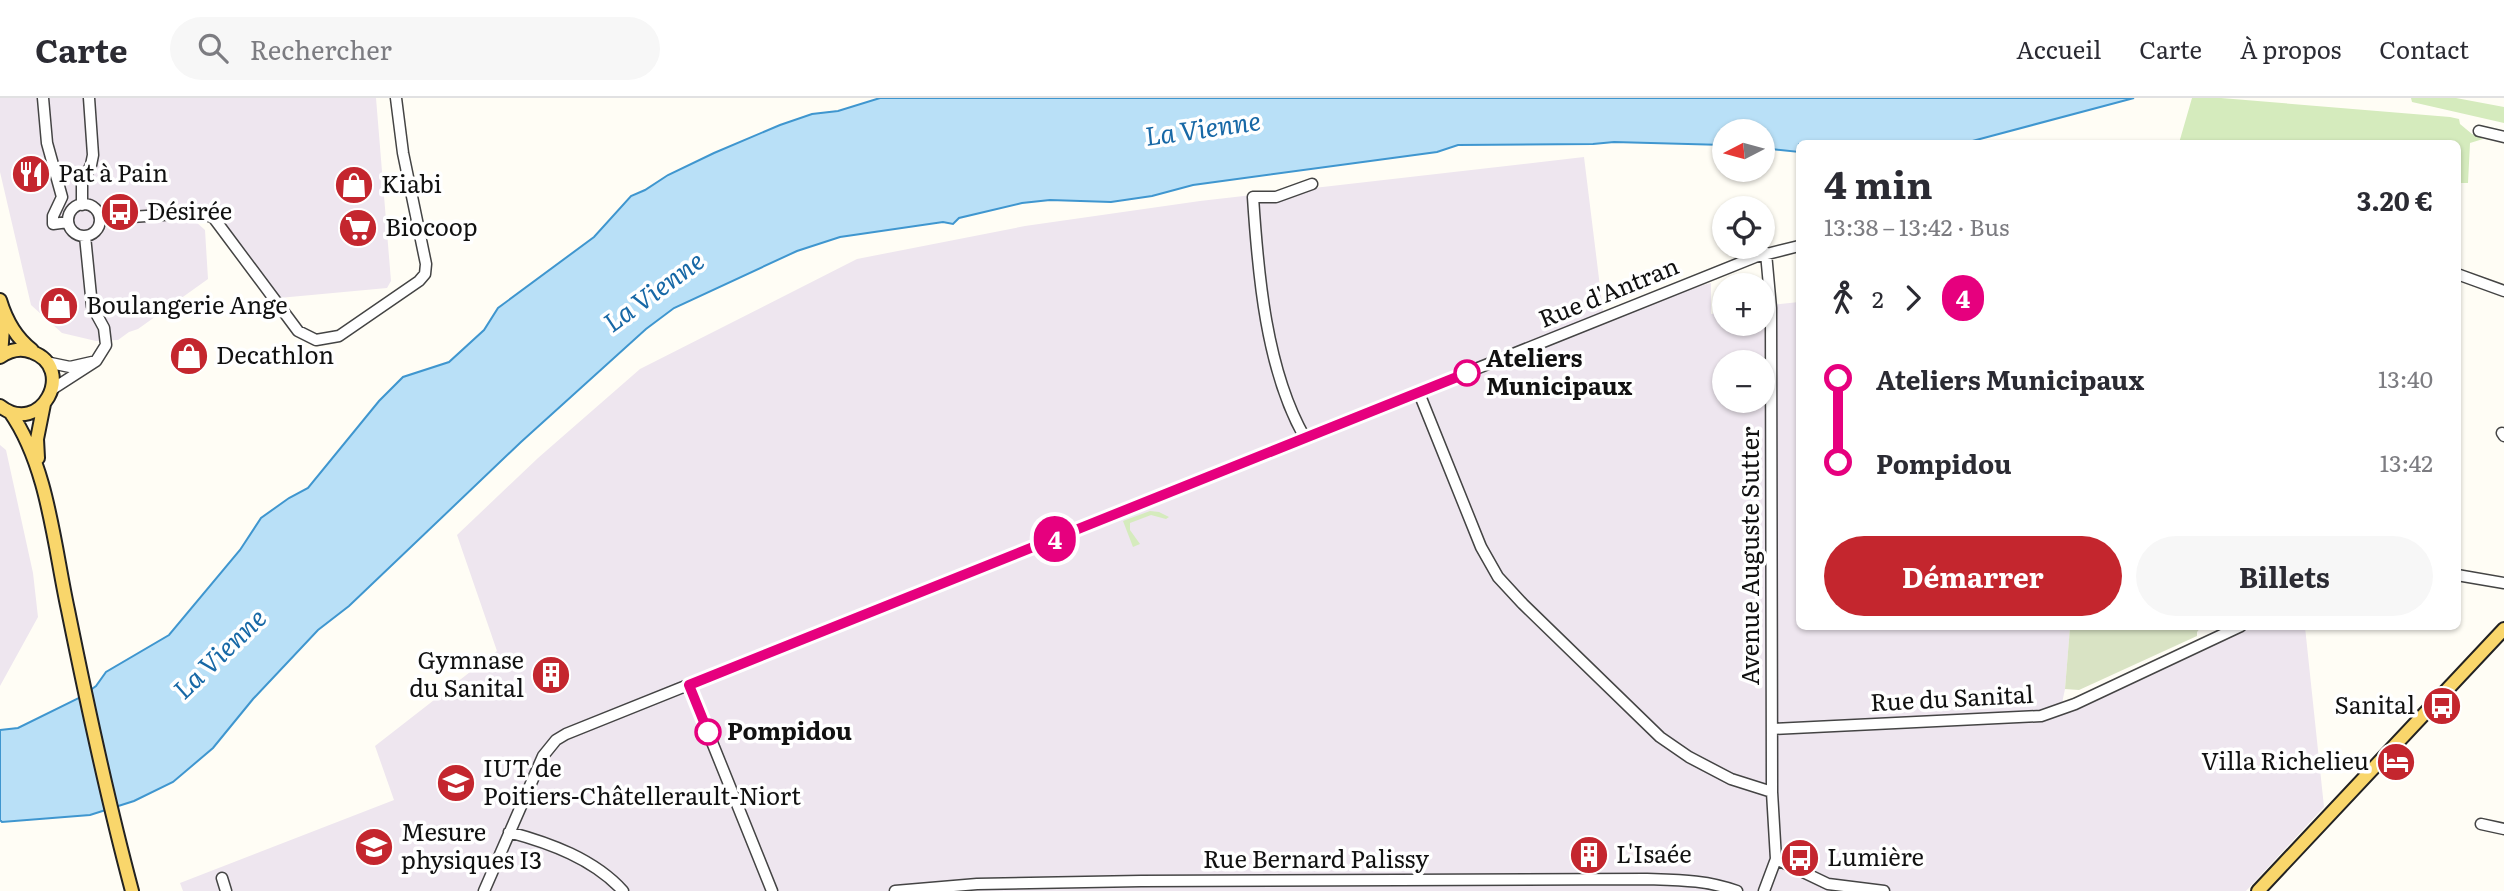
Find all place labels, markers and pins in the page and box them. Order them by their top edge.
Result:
restaurant icon: Pat à Pain [10,153,52,195]
place label: Pat à Pain [58,154,168,189]
shop icon: Kiabi [333,164,375,206]
place label: Kiabi [381,165,442,200]
bus stop icon: Désirée [99,191,141,233]
place label: Désirée [147,192,232,227]
supermarket icon: Biocoop [337,207,379,249]
place label: Biocoop [385,208,477,243]
shop icon: Boulangerie Ange [38,285,80,327]
place label: Boulangerie Ange [86,286,288,321]
shop icon: Decathlon [168,335,210,377]
place label: Decathlon [216,336,334,371]
place label: Ateliers Municipaux [1486,339,1633,402]
marker: Ateliers Municipaux [1454,360,1480,386]
place label: Gymnase du Sanital [409,641,524,704]
building icon: Gymnase du Sanital [530,654,572,696]
bus stop icon: Sanital [2421,685,2463,727]
place label: Sanital [2335,686,2415,721]
place label: Pompidou [727,712,852,747]
marker: Pompidou [695,719,721,745]
hotel icon: Villa Richelieu [2375,741,2417,783]
place label: Villa Richelieu [2201,742,2369,777]
place label: IUT de Poitiers-Châtellerault-Niort [483,749,801,812]
school or university icon: IUT de Poitiers-Châtellerault-Niort [435,762,477,804]
place label: Mesure physiques I3 [401,813,542,876]
school or university icon: Mesure physiques I3 [353,826,395,868]
building icon: L'Isaée [1568,834,1610,876]
place label: L'Isaée [1616,835,1692,870]
bus stop icon: Lumière [1779,837,1821,879]
place label: Lumière [1827,838,1924,873]

